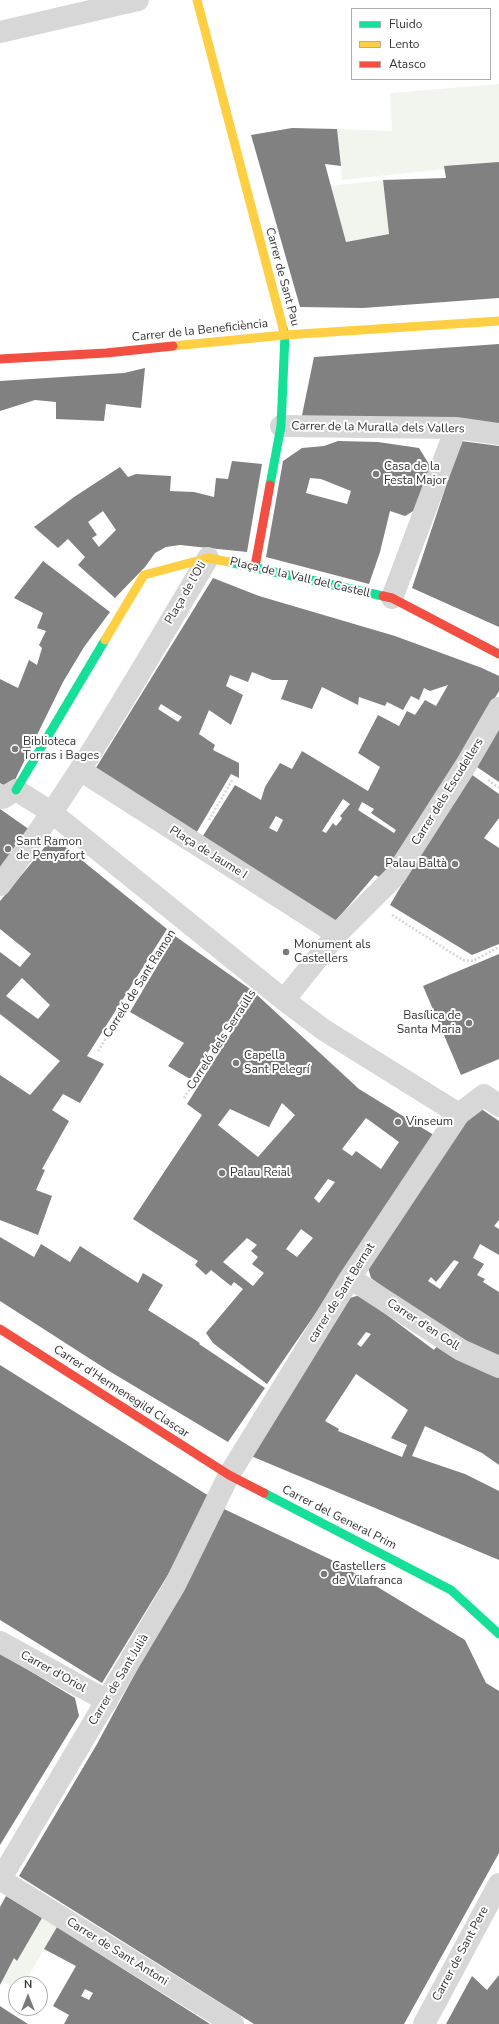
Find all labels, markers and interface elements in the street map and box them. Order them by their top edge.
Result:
legend [351,8,491,80]
text: Fluido [389,16,422,32]
text: Lento [389,36,419,52]
text: Atasco [389,56,426,72]
street label: Carrer de Sant Pau [262,226,302,328]
street label: Carrer de la Beneficiència [131,317,269,345]
street label: Carrer de la Muralla dels Vallers [291,419,465,437]
place label: Casa de la Festa Major [384,460,447,488]
marker: Casa de la Festa Major [371,469,381,479]
street label: Plaça de la Vall del Castell [228,555,372,601]
street label: Plaça de l'Oli [162,559,210,627]
place label: Biblioteca Torras i Bages [23,735,99,763]
street label: Carrer dels Escudellers [409,736,487,848]
marker: Biblioteca Torras i Bages [10,744,20,754]
street label: Plaça de Jaume I [167,823,249,883]
place label: Sant Ramon de Penyafort [16,835,85,863]
marker: Sant Ramon de Penyafort [3,844,13,854]
place label: Palau Baltà [385,857,447,871]
marker: Palau Baltà [450,859,460,869]
street label: Correló de Sant Ramon [101,927,179,1041]
place label: Monument als Castellers [294,938,371,966]
marker: Monument als Castellers [281,947,291,957]
street label: Correló dels Serraülls [184,987,260,1093]
place label: Basílica de Santa Maria [397,1009,461,1037]
marker: Basílica de Santa Maria [464,1018,474,1028]
place label: Capella Sant Pelegrí [244,1049,310,1077]
marker: Capella Sant Pelegrí [231,1058,241,1068]
place label: Vinseum [406,1115,453,1129]
marker: Vinseum [393,1117,403,1127]
place label: Palau Reial [230,1166,290,1180]
marker: Palau Reial [217,1168,227,1178]
street label: carrer de Sant Bernat [306,1241,378,1345]
street label: Carrer d'en Coll [384,1296,462,1354]
street label: Carrer d'Hermenegild Clascar [50,1343,192,1441]
street label: Carrer del General Prim [279,1483,399,1553]
place label: Castellers de Vilafranca [332,1560,403,1588]
marker: Castellers de Vilafranca [319,1569,329,1579]
street label: Carrer de Sant Julià [86,1632,152,1728]
street label: Carrer d'Oriol [18,1648,88,1696]
street label: Carrer de Sant Pere [430,1904,492,2004]
street label: Carrer de Sant Antoni [64,1915,170,1989]
north arrow [8,1976,48,2016]
text: N [24,1977,32,1992]

